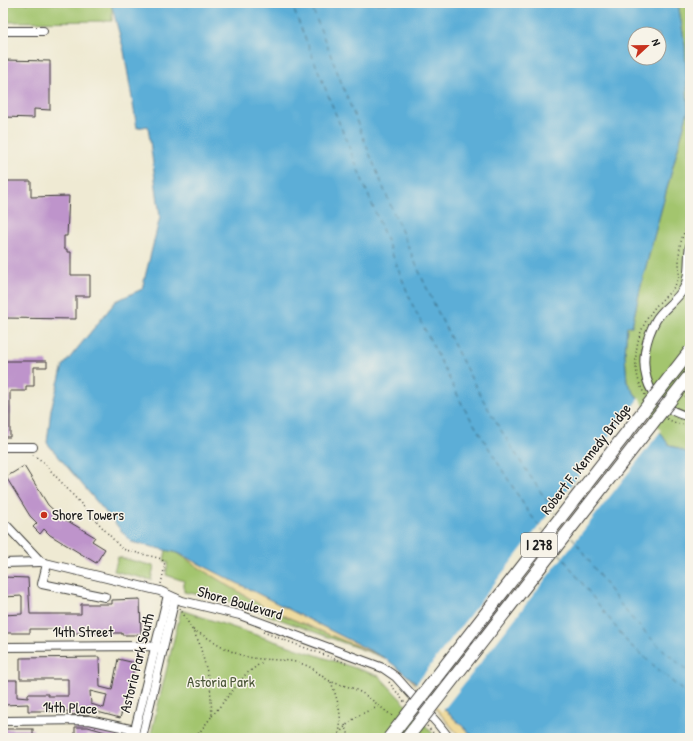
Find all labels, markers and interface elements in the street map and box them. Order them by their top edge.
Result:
north arrow [627,26,667,66]
text: N [649,37,664,48]
street label: Robert F. Kennedy Bridge [535,399,636,519]
place label: Shore Towers [52,504,124,525]
marker: Shore Towers [39,510,49,520]
road number: I 278 [521,533,557,557]
street label: Shore Boulevard [195,580,285,625]
street label: Astoria Park South [114,611,159,715]
street label: 14th Street [53,621,114,642]
park label: Astoria Park [187,671,255,692]
street label: 14th Place [42,696,98,719]

